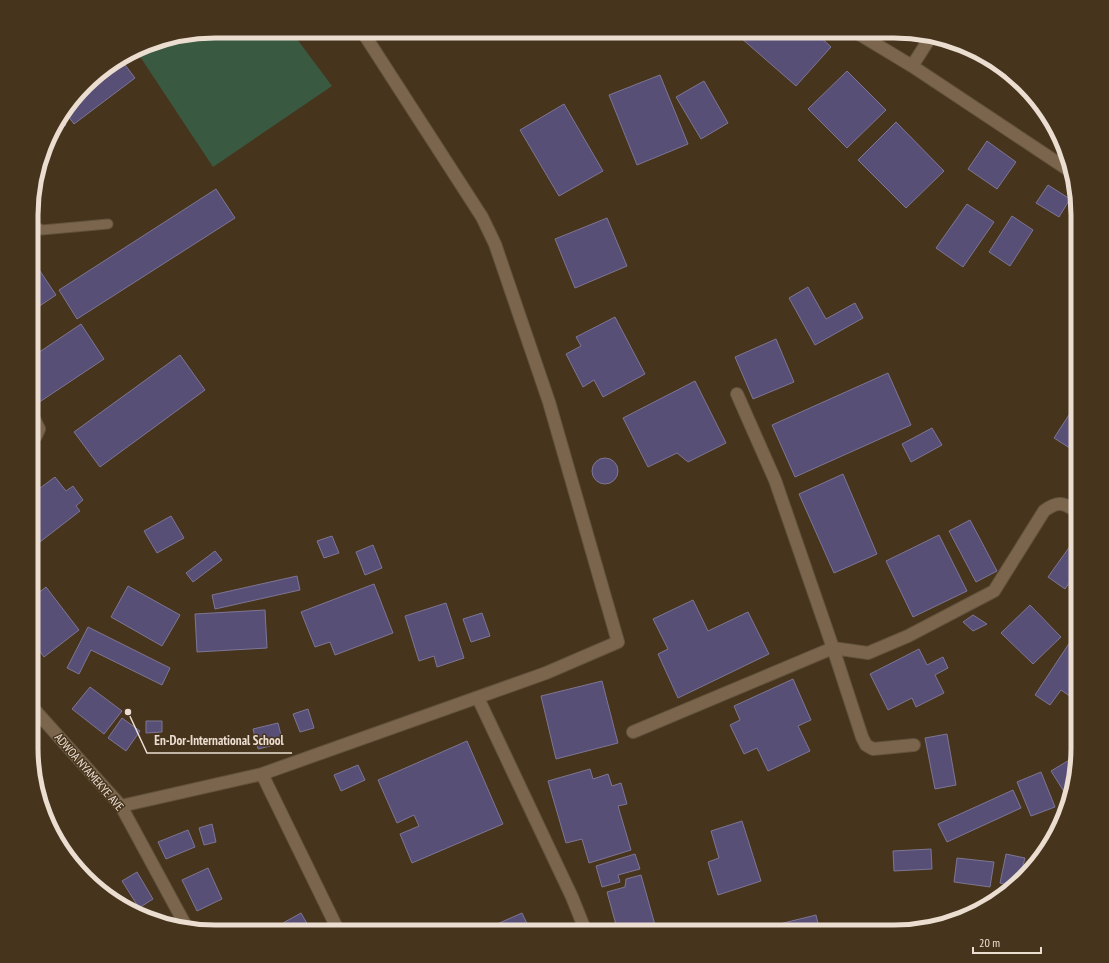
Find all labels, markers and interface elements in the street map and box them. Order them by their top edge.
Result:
callout: En-Dor-International School [147,728,292,753]
street label: ADWOA NYAMEKYE AVE [52,730,127,814]
text: En-Dor-International School [154,732,285,749]
scale bar [973,929,1041,955]
text: 20 m [979,935,1000,950]

